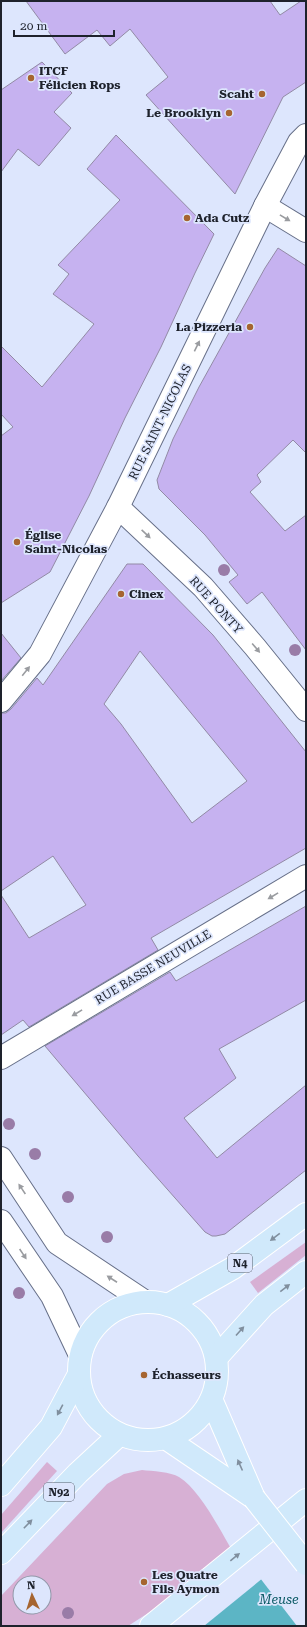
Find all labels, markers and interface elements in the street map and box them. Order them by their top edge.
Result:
scale bar [14,12,114,38]
text: 20 m [20,19,47,33]
place label: ITCF Félicien Rops [39,64,120,92]
marker: ITCF Félicien Rops [26,73,36,83]
place label: Scaht [219,87,254,101]
marker: Scaht [257,89,267,99]
place label: Le Brooklyn [146,106,221,120]
marker: Le Brooklyn [224,108,234,118]
place label: Ada Cutz [195,211,249,225]
marker: Ada Cutz [182,213,192,223]
one-way arrow [279,215,291,222]
place label: La Pizzeria [176,320,242,334]
marker: La Pizzeria [245,322,255,332]
one-way arrow [194,340,200,351]
street label: RUE SAINT-NICOLAS [126,362,194,482]
place label: Église Saint-Nicolas [25,528,107,556]
one-way arrow [142,529,151,538]
marker: Église Saint-Nicolas [12,537,22,547]
street label: RUE PONTY [187,574,246,637]
place label: Cinex [129,587,163,601]
marker: Cinex [116,589,126,599]
one-way arrow [251,643,260,654]
one-way arrow [21,666,30,676]
one-way arrow [267,892,278,899]
street label: RUE BASSE NEUVILLE [92,927,214,1007]
one-way arrow [71,1009,83,1016]
one-way arrow [18,1183,25,1195]
one-way arrow [269,1233,280,1241]
one-way arrow [19,1248,27,1259]
road number: N4 [228,1254,252,1272]
one-way arrow [107,1275,117,1283]
one-way arrow [279,1284,290,1293]
one-way arrow [236,1326,245,1337]
place label: Échasseurs [152,1368,221,1382]
marker: Échasseurs [139,1370,149,1380]
one-way arrow [57,1405,63,1416]
one-way arrow [237,1459,243,1470]
road number: N92 [44,1483,74,1501]
one-way arrow [23,1519,32,1529]
one-way arrow [230,1553,241,1562]
place label: Les Quatre Fils Aymon [152,1568,220,1596]
north arrow [12,1575,52,1615]
marker: Les Quatre Fils Aymon [139,1577,149,1587]
text: N [27,1579,37,1592]
water label: Meuse [258,1592,299,1607]

